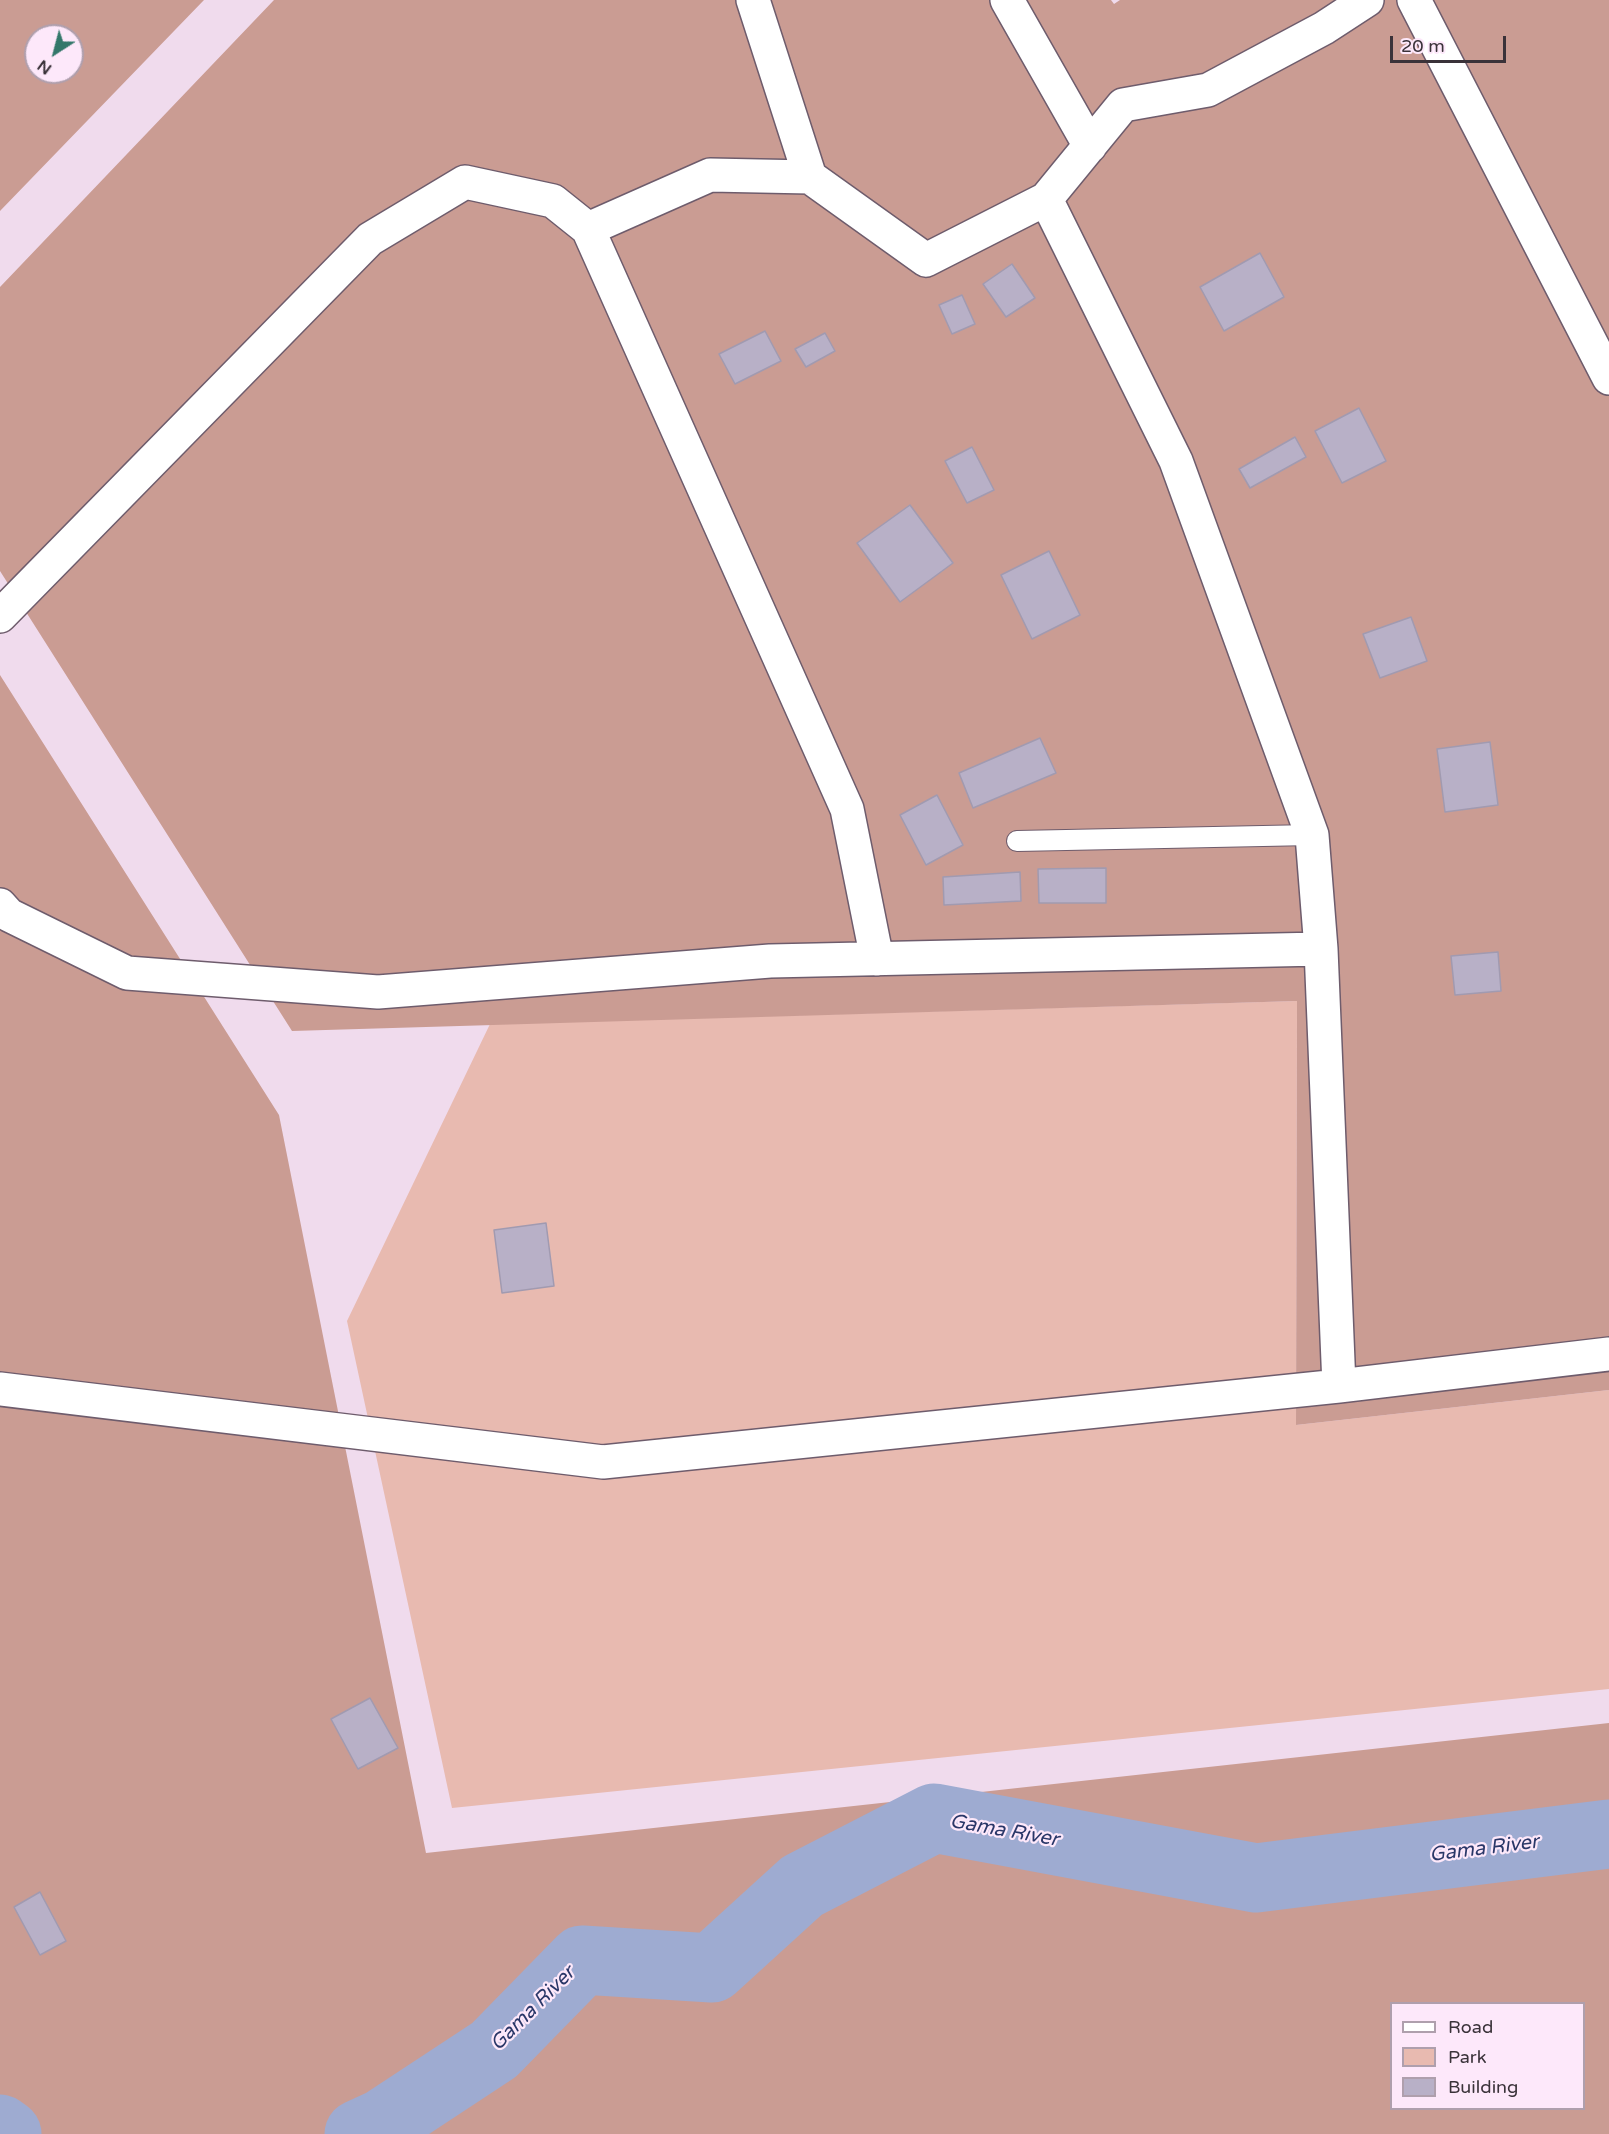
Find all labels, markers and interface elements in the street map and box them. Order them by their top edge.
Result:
north arrow [24,24,84,84]
scale bar [1393,24,1508,62]
text: 20 m [1401,35,1445,57]
text: N [34,55,56,79]
water label: Gama River [948,1810,1060,1852]
water label: Gama River [1428,1830,1540,1868]
water label: Gama River [486,1962,580,2056]
legend [1390,2002,1585,2110]
text: Road [1448,2016,1493,2038]
text: Park [1448,2046,1486,2068]
text: Building [1448,2076,1518,2098]

